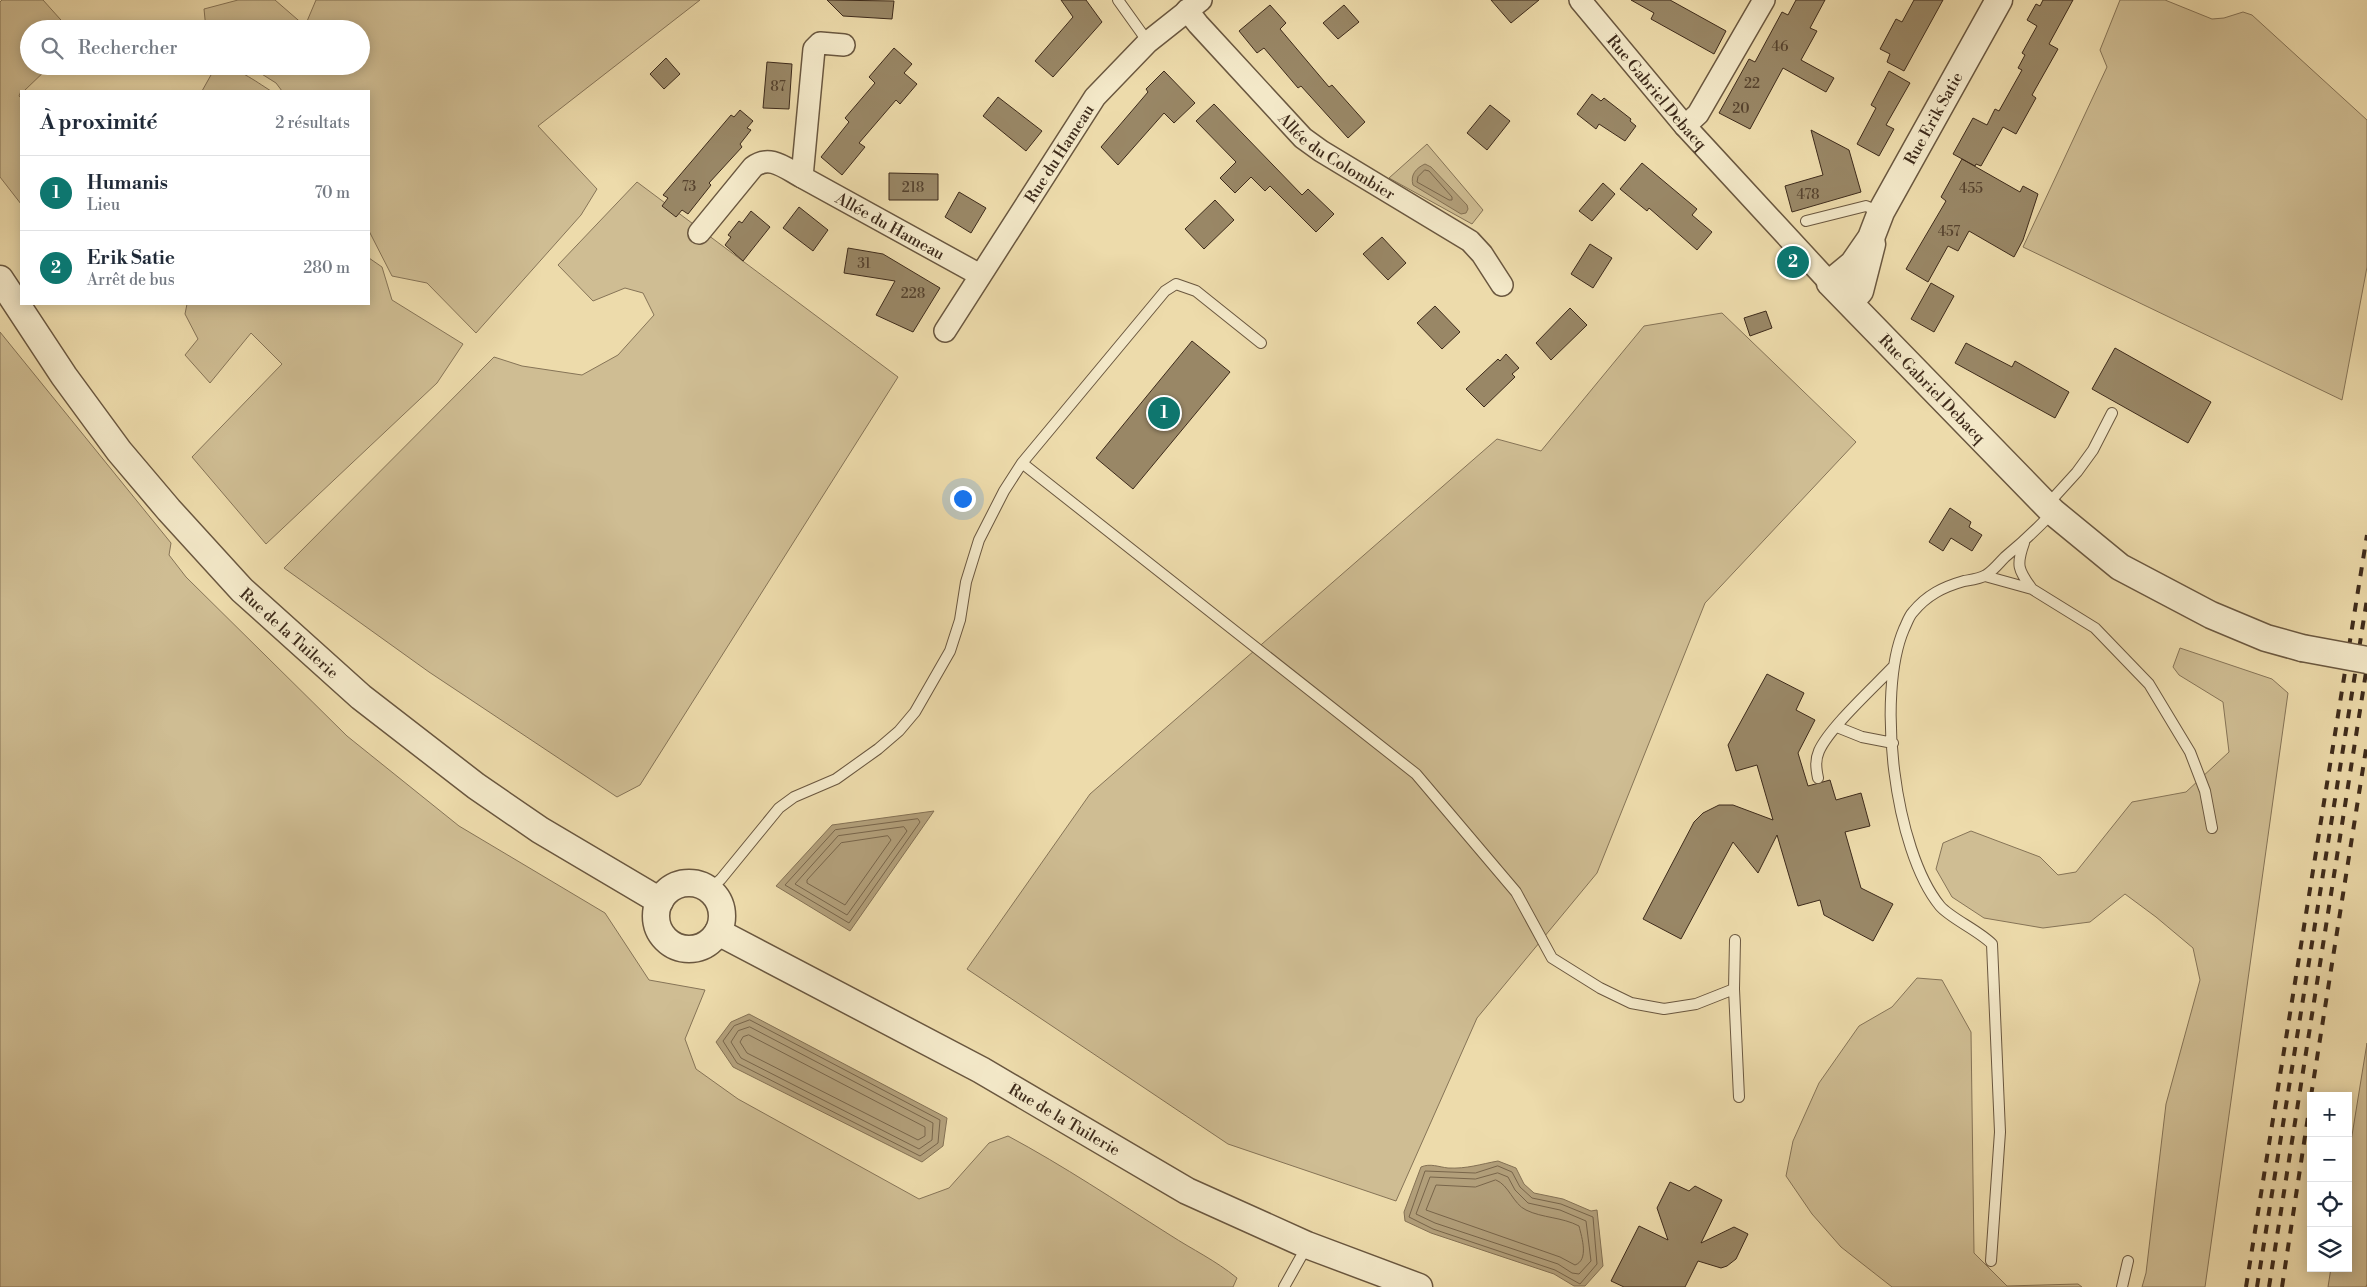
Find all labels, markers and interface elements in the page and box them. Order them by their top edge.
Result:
search box [20,20,370,75]
street label: Rue Gabriel Debacq [1602,31,1711,155]
icon: search [38,34,66,62]
text: Rechercher [78,36,177,60]
house number: 46 [1772,38,1789,56]
street label: Rue Erik Satie [1900,69,1968,168]
house number: 22 [1744,75,1760,93]
house number: 87 [770,78,786,96]
house number: 20 [1732,100,1750,118]
street label: Rue du Hameau [1021,101,1099,207]
street label: Allée du Colombier [1273,108,1399,205]
text: À proximité [40,110,157,136]
text: 2 résultats [275,113,350,133]
text: Humanis [87,171,168,195]
house number: 73 [682,178,697,196]
house number: 218 [902,179,924,197]
house number: 455 [1959,180,1983,198]
text: 1 [52,183,60,203]
text: 70 m [314,183,350,203]
house number: 478 [1796,186,1820,204]
street label: Allée du Hameau [831,188,948,265]
text: Lieu [87,195,120,215]
house number: 457 [1938,223,1960,241]
pin: 2 [1777,243,1809,281]
text: Erik Satie [87,246,175,270]
house number: 31 [857,255,871,273]
text: 2 [51,258,61,278]
text: 280 m [303,258,350,278]
text: Arrêt de bus [87,270,175,290]
house number: 228 [901,285,925,303]
street label: Rue Gabriel Debacq [1874,330,1990,448]
pin: 1 [1148,394,1180,432]
your location [950,486,976,512]
street label: Rue de la Tuilerie [235,584,343,683]
street label: Rue de la Tuilerie [1005,1079,1124,1161]
map controls [2307,1092,2352,1272]
button: + [2307,1092,2352,1137]
button: − [2307,1137,2352,1182]
button: locate [2307,1182,2352,1227]
button: layers [2307,1227,2352,1272]

